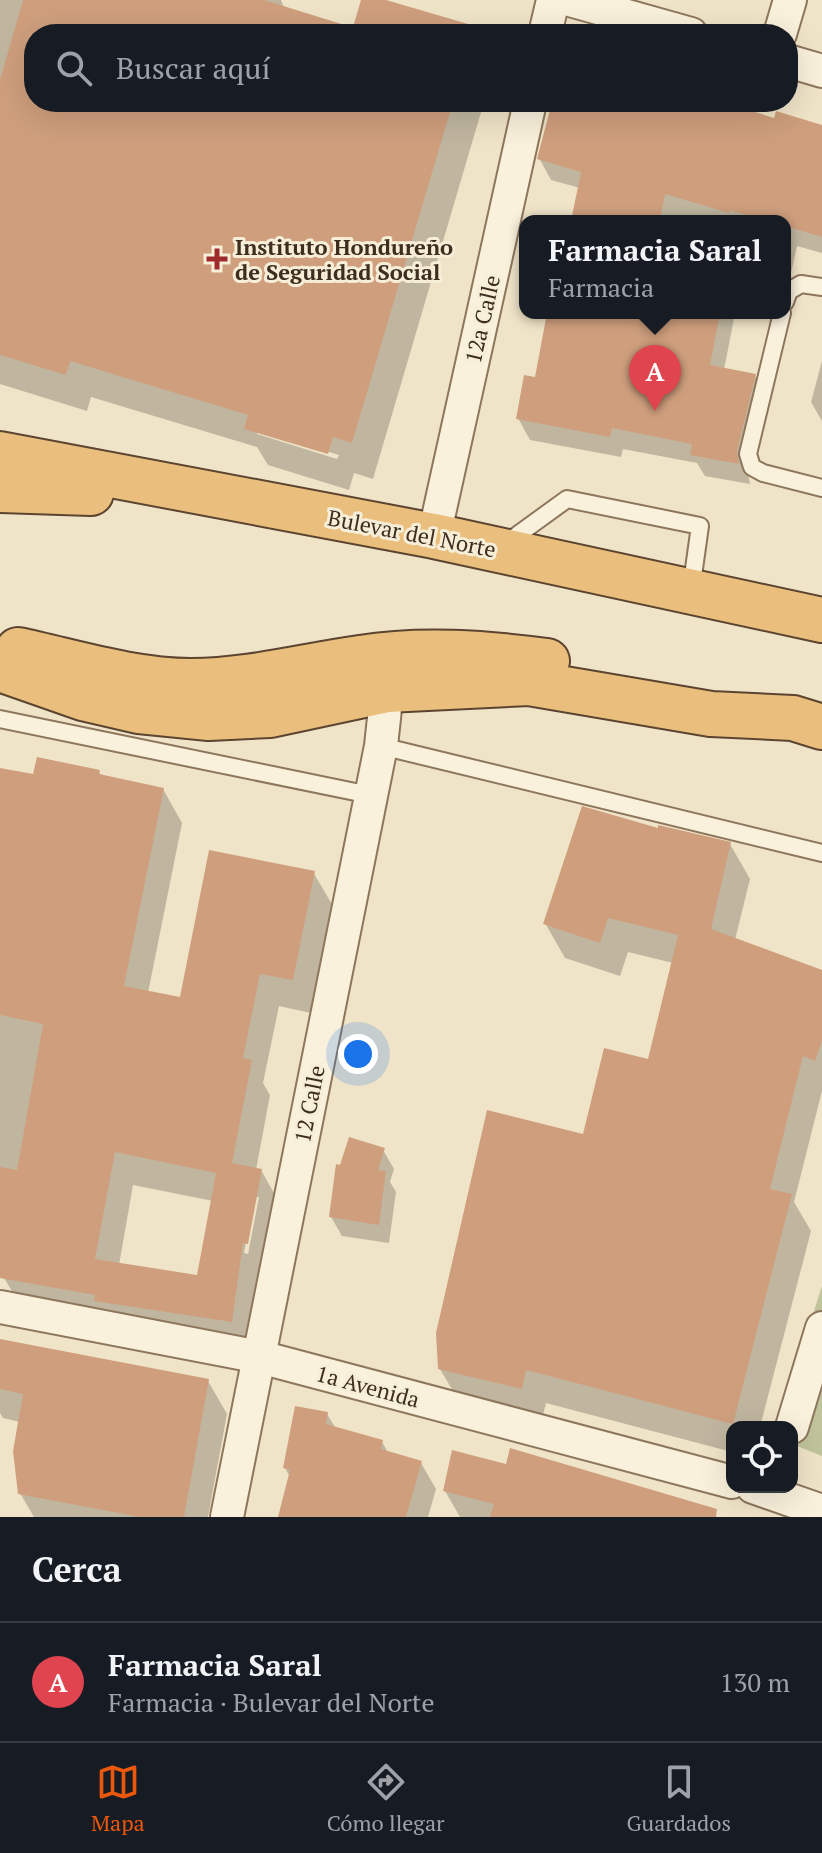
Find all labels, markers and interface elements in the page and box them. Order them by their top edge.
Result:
search box [24,24,798,112]
icon: search [52,46,96,90]
text: Buscar aquí [116,48,270,88]
popup [519,215,791,319]
text: Farmacia Saral [548,230,762,270]
place label: Instituto Hondureño de Seguridad Social [235,232,453,286]
marker: Instituto Hondureño de Seguridad Social [206,248,228,270]
text: Farmacia [548,270,654,304]
street label: 12a Calle [458,272,506,366]
pin: A [629,345,681,411]
street label: Bulevar del Norte [325,502,499,564]
your location [338,1034,378,1074]
street label: 12 Calle [287,1063,331,1145]
street label: 1a Avenida [313,1358,423,1414]
map controls [726,1421,798,1493]
button: locate [726,1421,798,1493]
text: Cerca [32,1547,122,1592]
text: Farmacia Saral [108,1645,322,1685]
text: A [49,1665,67,1699]
text: 130 m [720,1665,790,1699]
text: Farmacia · Bulevar del Norte [108,1685,435,1719]
tab: Mapa [91,1760,145,1837]
tab: Cómo llegar [327,1760,444,1837]
tab: Guardados [626,1760,731,1837]

